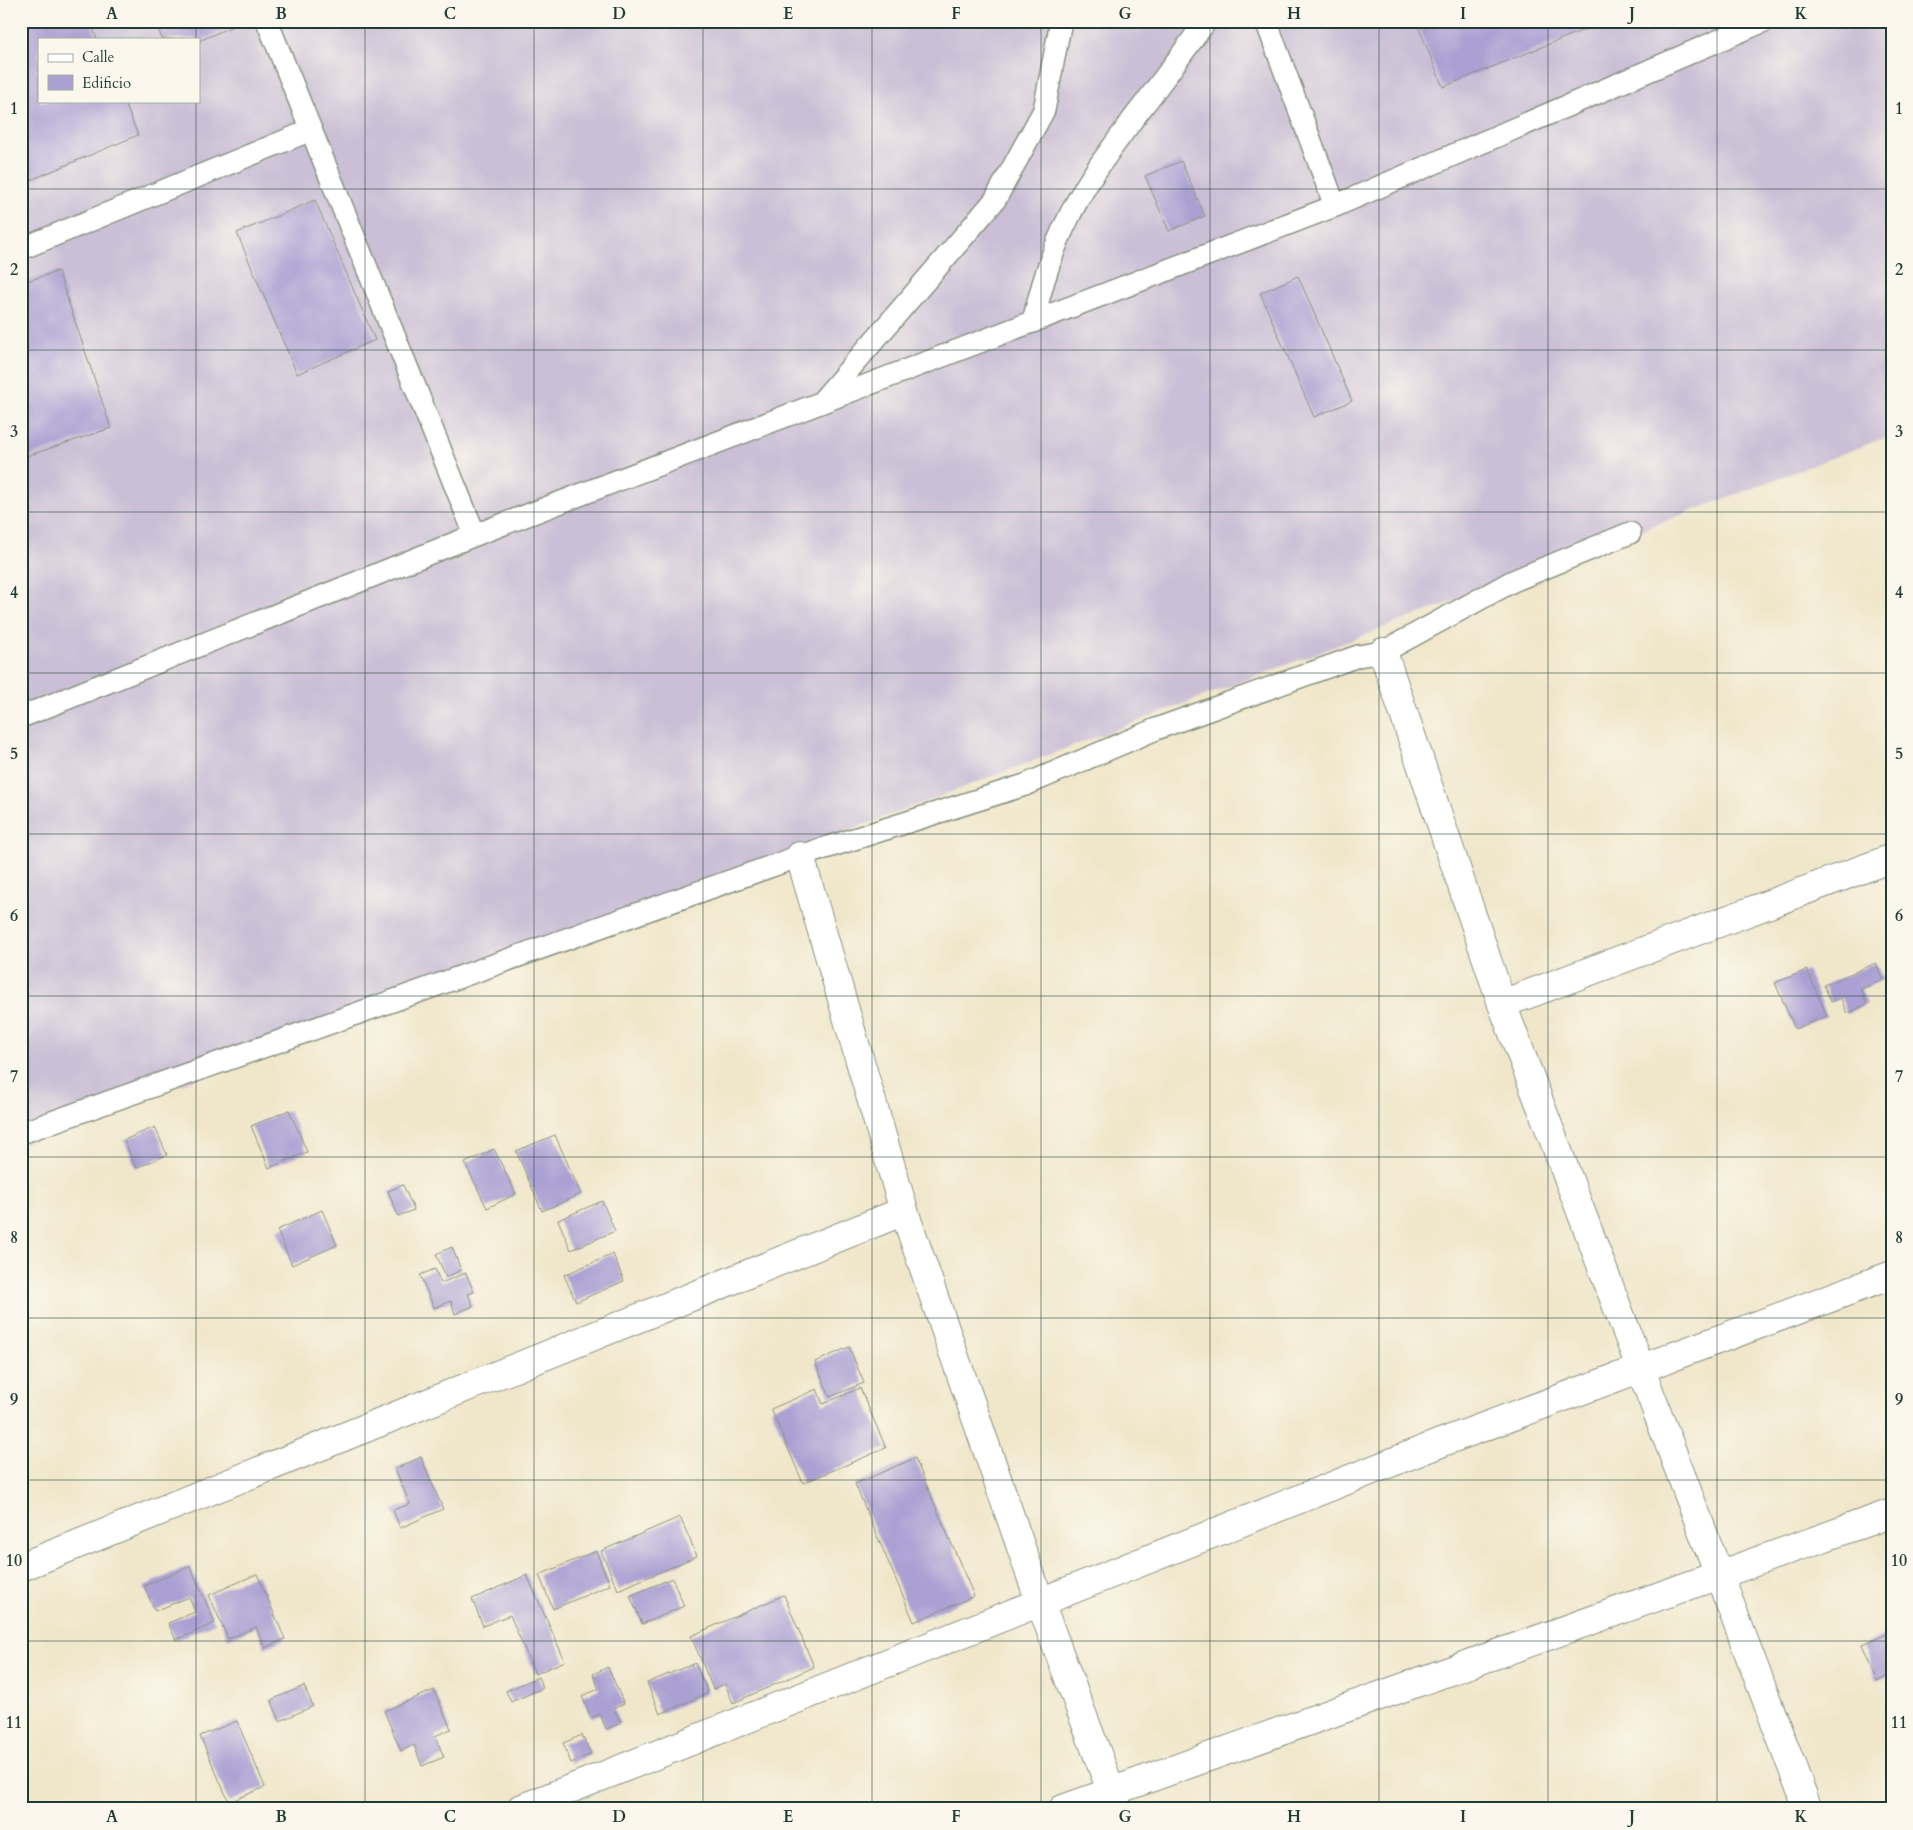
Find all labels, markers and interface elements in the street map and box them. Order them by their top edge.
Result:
text: A [106,3,118,25]
text: B [275,3,287,25]
text: C [444,3,456,25]
text: D [612,3,626,25]
text: E [783,3,793,25]
text: F [951,3,961,25]
text: G [1118,3,1132,25]
text: H [1287,3,1301,25]
text: I [1460,3,1466,25]
text: J [1627,3,1635,25]
text: K [1795,3,1808,25]
legend [38,38,200,102]
text: Calle [82,47,115,67]
text: Edificio [82,73,131,93]
text: 1 [10,98,18,120]
text: 1 [1895,98,1903,120]
text: 2 [10,259,18,281]
text: 2 [1895,259,1903,281]
text: 3 [10,421,18,443]
text: 3 [1895,421,1903,443]
text: 4 [10,582,18,604]
text: 4 [1895,582,1903,604]
text: 5 [10,743,18,765]
text: 5 [1895,743,1903,765]
text: 6 [10,905,18,927]
text: 6 [1895,905,1903,927]
text: 7 [10,1066,18,1088]
text: 7 [1895,1066,1903,1088]
text: 8 [10,1227,18,1249]
text: 8 [1895,1227,1903,1249]
text: 9 [10,1389,18,1411]
text: 9 [1895,1389,1903,1411]
text: 10 [6,1550,22,1572]
text: 10 [1891,1550,1907,1572]
text: 11 [6,1712,22,1734]
text: 11 [1891,1712,1907,1734]
text: A [106,1806,118,1828]
text: B [275,1806,287,1828]
text: C [444,1806,456,1828]
text: D [612,1806,626,1828]
text: E [783,1806,793,1828]
text: F [951,1806,961,1828]
text: G [1118,1806,1132,1828]
text: H [1287,1806,1301,1828]
text: I [1460,1806,1466,1828]
text: J [1627,1806,1635,1828]
text: K [1795,1806,1808,1828]

